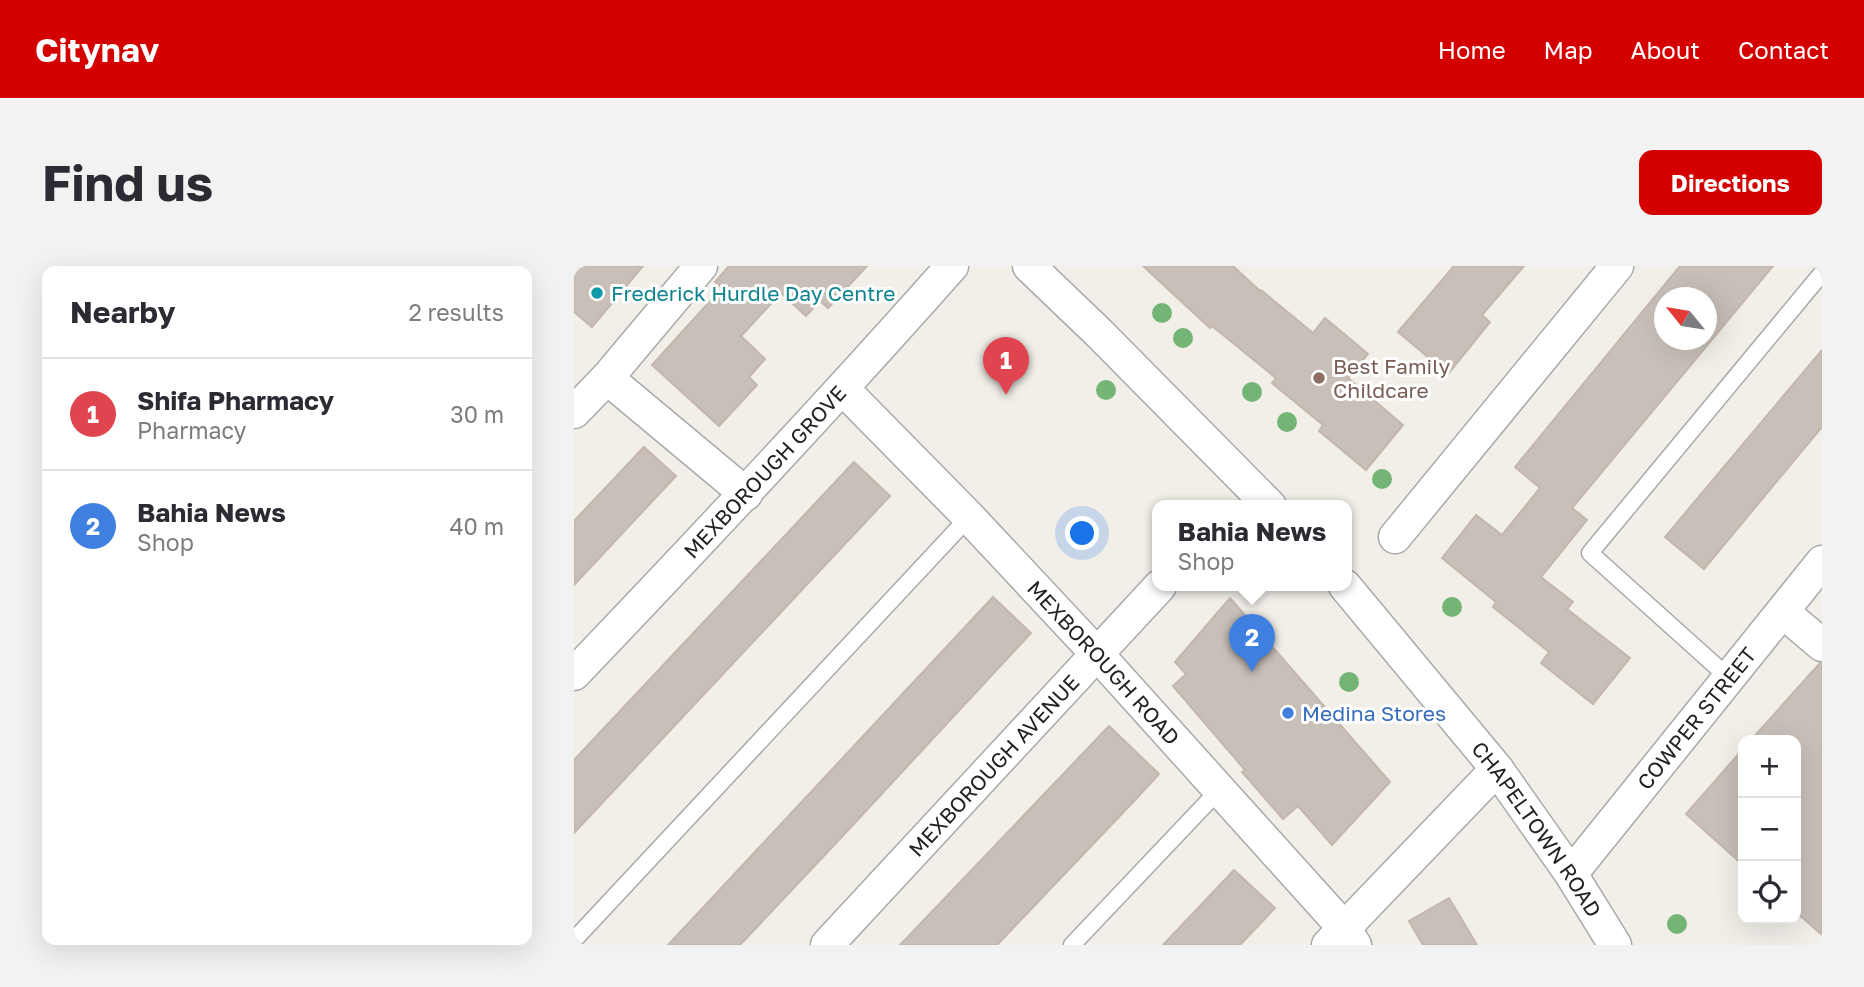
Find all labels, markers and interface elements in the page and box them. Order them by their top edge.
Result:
text: Citynav [35,30,159,69]
text: Home [1438,35,1506,64]
text: Map [1544,35,1593,64]
text: About [1631,35,1700,64]
text: Contact [1738,35,1829,64]
button: Directions [1639,150,1822,215]
text: Find us [42,153,213,212]
place label: Frederick Hurdle Day Centre [611,280,896,306]
marker: Frederick Hurdle Day Centre [589,285,605,301]
north arrow [1654,287,1717,350]
text: Nearby [70,294,175,330]
text: 2 results [408,298,504,326]
pin: 1 [983,337,1029,395]
place label: Best Family Childcare [1333,353,1450,403]
marker: Best Family Childcare [1311,370,1327,386]
street label: MEXBOROUGH GROVE [678,380,851,563]
text: Shifa Pharmacy [137,385,334,416]
text: 1 [87,400,99,428]
text: 30 m [450,400,504,428]
text: Pharmacy [137,416,246,444]
text: Bahia News [137,497,286,528]
popup [1152,500,1352,591]
text: 2 [86,512,100,540]
text: 40 m [450,512,504,540]
your location [1065,516,1099,550]
text: Bahia News [1178,516,1326,547]
text: Shop [137,528,194,556]
text: Shop [1178,547,1234,575]
street label: MEXBOROUGH ROAD [1022,575,1186,750]
pin: 2 [1229,614,1275,672]
street label: COWPER STREET [1631,642,1761,795]
street label: MEXBOROUGH AVENUE [903,669,1084,862]
place label: Medina Stores [1302,700,1446,726]
marker: Medina Stores [1280,705,1296,721]
map controls [1738,735,1801,924]
button: + [1738,735,1801,798]
street label: CHAPELTOWN ROAD [1466,736,1607,922]
button: − [1738,798,1801,861]
button: locate [1738,861,1801,924]

